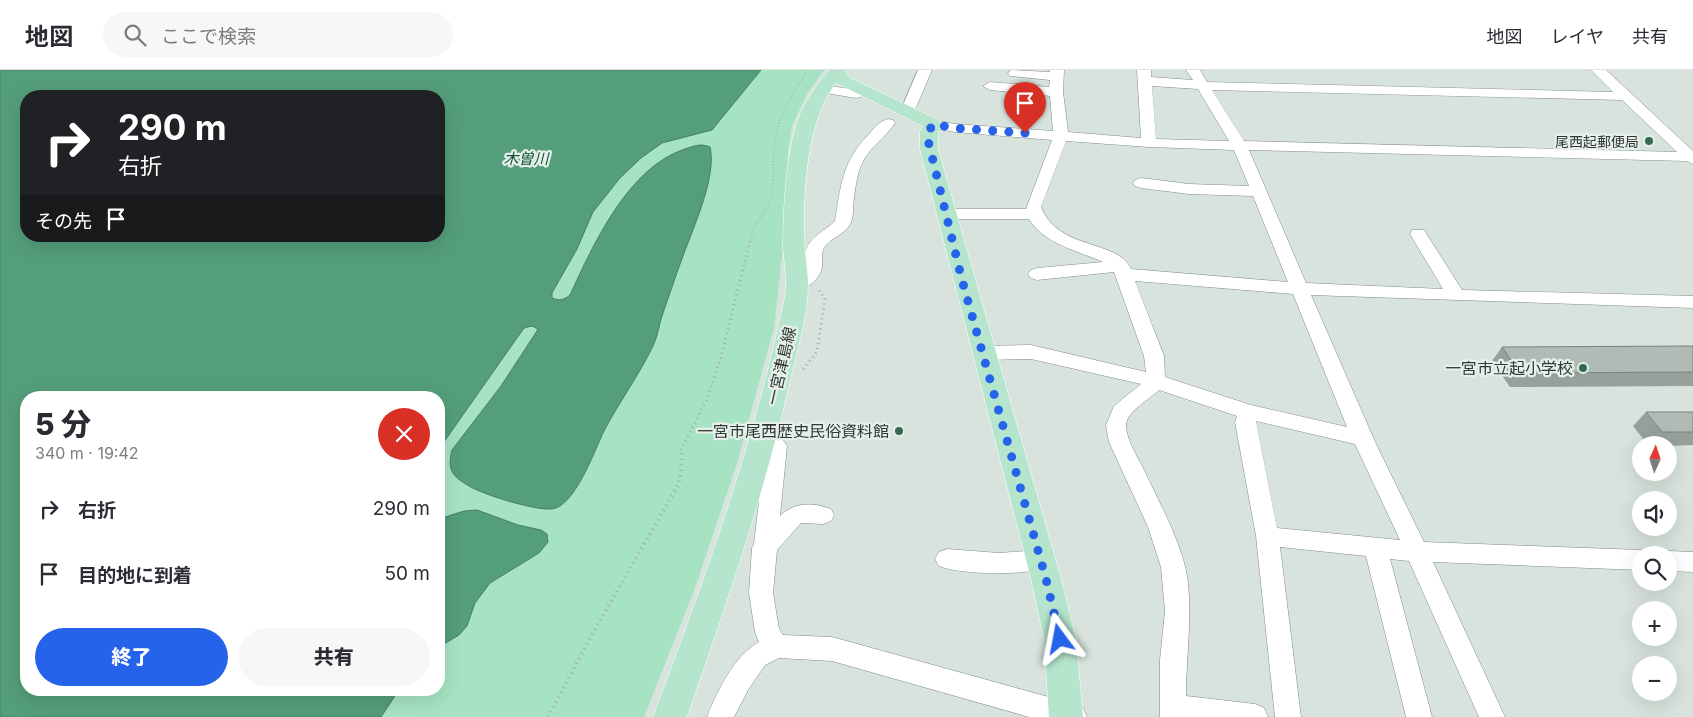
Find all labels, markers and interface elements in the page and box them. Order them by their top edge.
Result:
search box [103,12,453,57]
icon: search [121,21,149,49]
text: 地図 [25,22,73,51]
text: ここで検索 [161,25,256,48]
text: 地図 [1487,26,1523,47]
text: レイヤ [1551,26,1604,47]
text: 共有 [1632,26,1668,47]
pin [1004,82,1046,133]
icon: arrive [1011,89,1039,117]
text: 290 m [118,106,227,148]
icon: right [35,110,100,175]
place label: 尾西起郵便局 [1555,133,1639,150]
marker: 尾西起郵便局 [1643,135,1655,147]
water label: 木曽川 [503,149,550,168]
text: 右折 [118,153,162,179]
icon: arrive [102,205,130,233]
text: その先 [35,210,92,233]
street label: 一宮津島線 [762,325,800,407]
place label: 一宮市立起小学校 [1445,358,1573,378]
marker: 一宮市立起小学校 [1577,362,1589,374]
text: 5 分 [35,406,91,442]
button: close [378,408,430,460]
place label: 一宮市尾西歴史民俗資料館 [697,421,889,441]
marker: 一宮市尾西歴史民俗資料館 [893,425,905,437]
north arrow [1632,436,1678,481]
map controls [1632,436,1677,701]
text: 340 m · 19:42 [35,443,139,463]
button: sound [1632,491,1677,536]
icon: right [35,495,63,523]
text: 290 m [373,497,430,520]
text: 右折 [78,499,116,522]
button: search [1632,546,1677,591]
icon: arrive [35,560,63,588]
text: 50 m [384,562,430,585]
text: 目的地に到着 [78,564,192,587]
button: + [1632,601,1677,646]
position arrow [1033,612,1085,664]
button: 終了 [35,628,228,686]
button: 共有 [238,628,430,686]
button: − [1632,656,1677,701]

